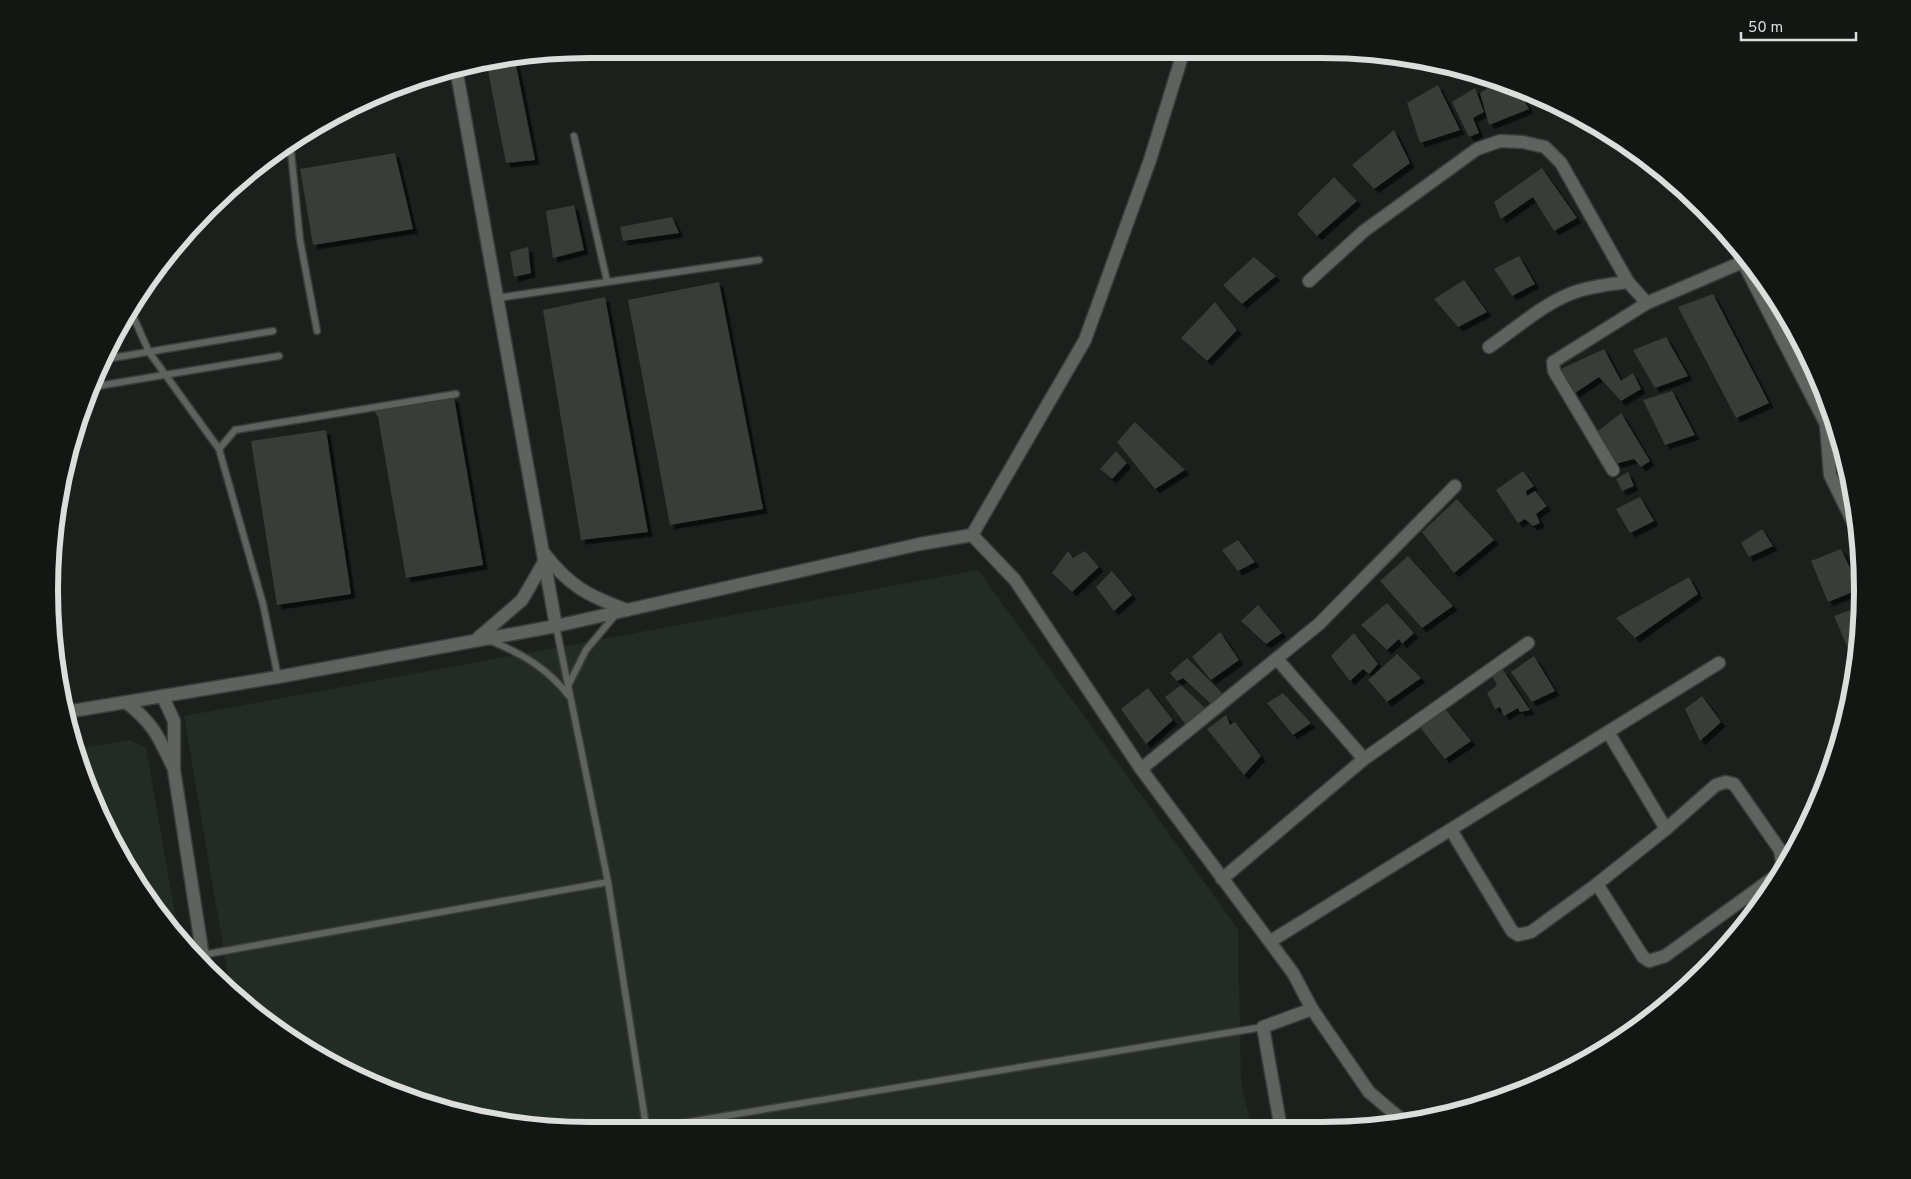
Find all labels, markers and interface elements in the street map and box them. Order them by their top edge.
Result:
scale bar [1741,10,1856,42]
text: 50 m [1748,19,1783,38]

